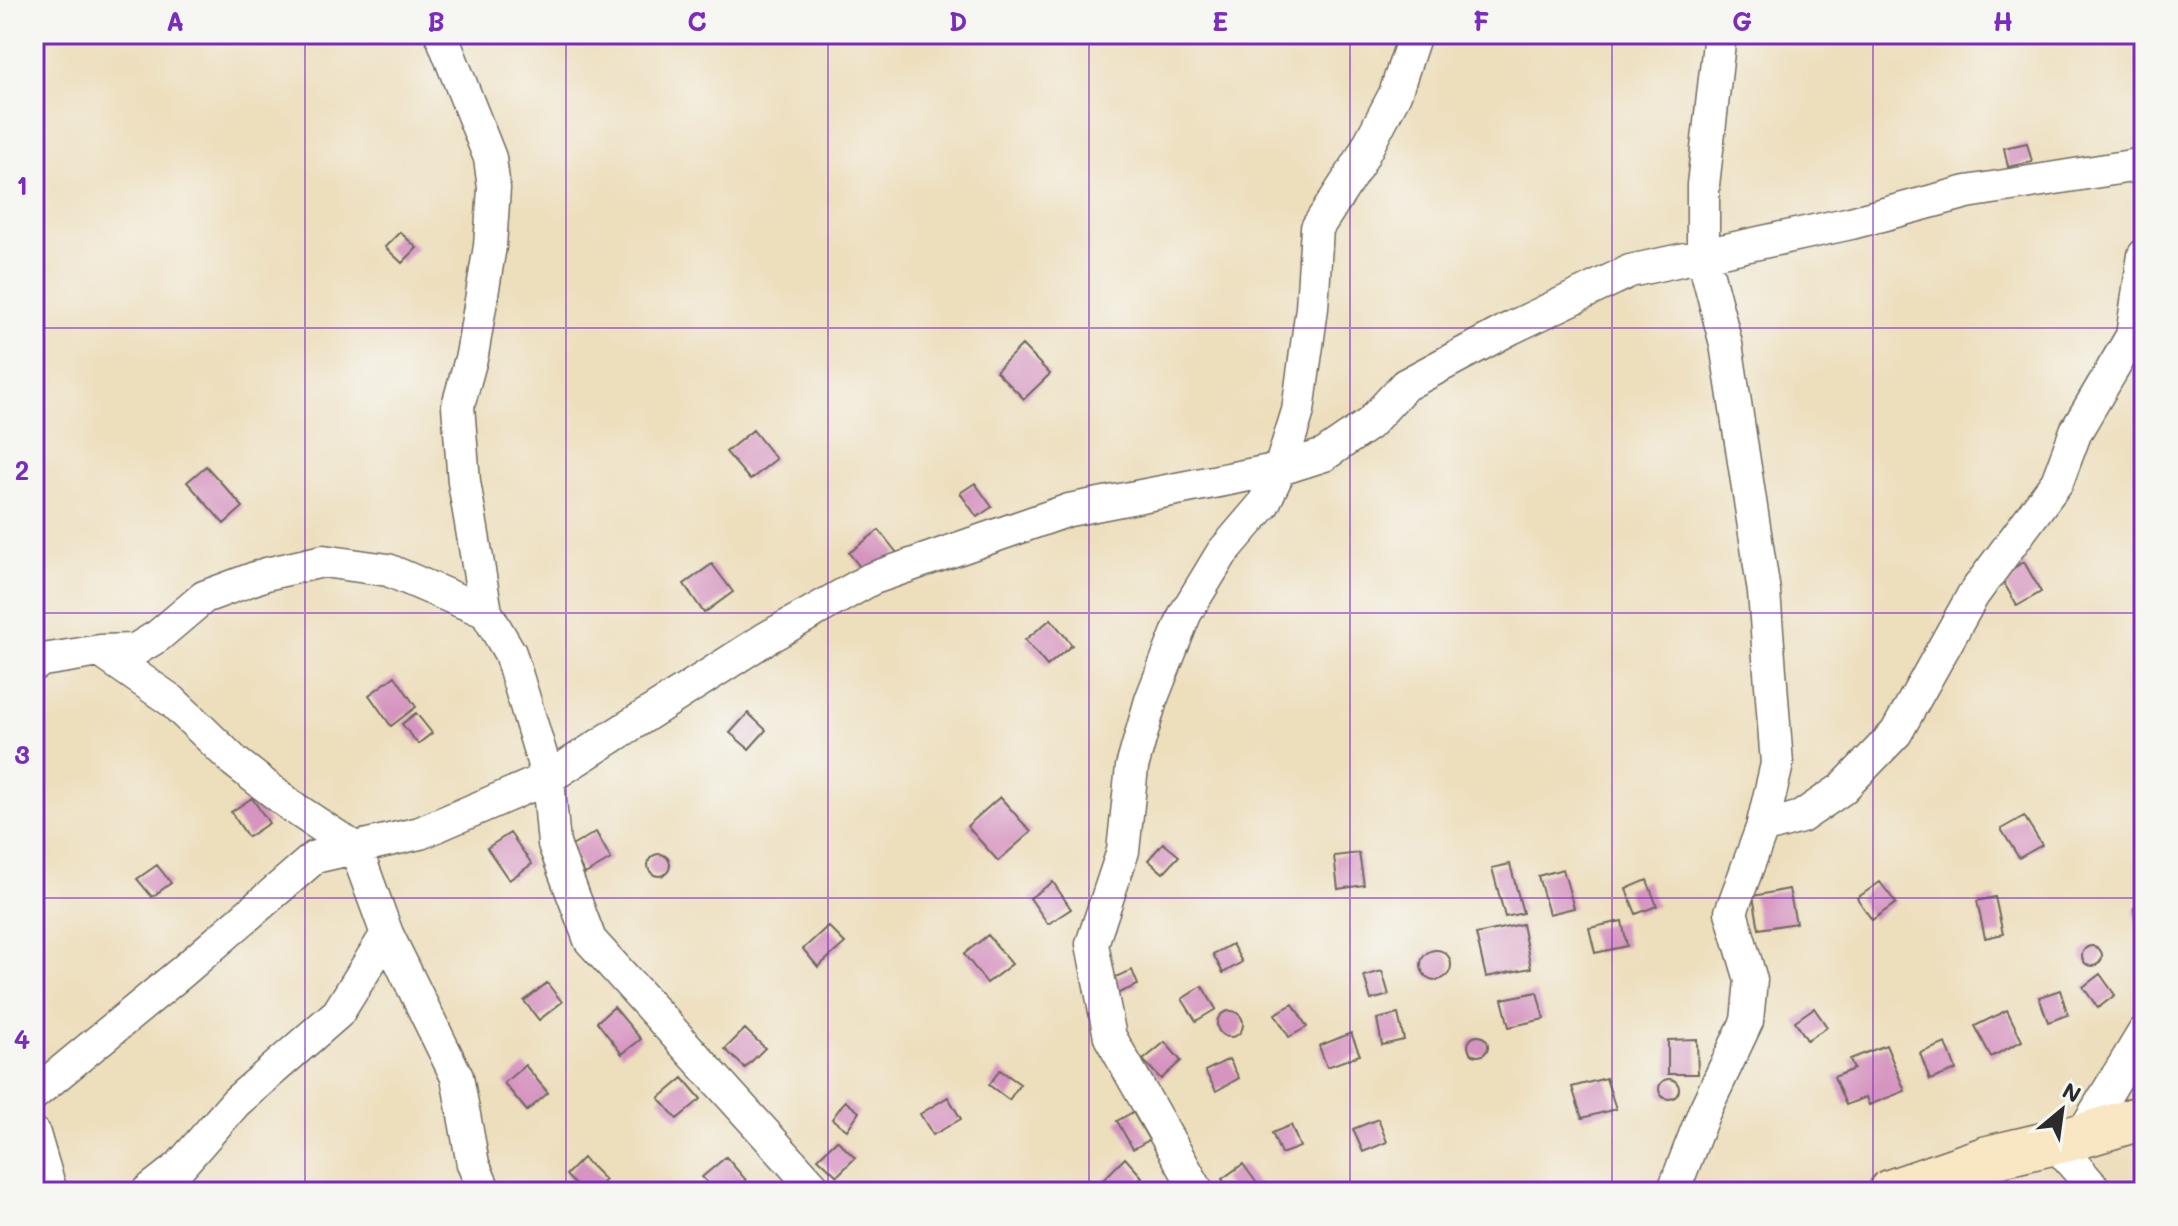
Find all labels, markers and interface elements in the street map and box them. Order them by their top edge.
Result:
text: A [166,4,184,38]
text: B [427,4,445,38]
text: C [687,4,707,38]
text: D [949,4,967,38]
text: E [1212,4,1228,38]
text: F [1473,4,1489,38]
text: G [1732,4,1752,38]
text: H [1993,4,2013,38]
text: 1 [16,168,28,202]
text: 2 [15,453,29,487]
text: 3 [14,737,30,771]
text: 4 [14,1022,30,1056]
north arrow [2022,1070,2102,1150]
text: N [2058,1075,2086,1109]

